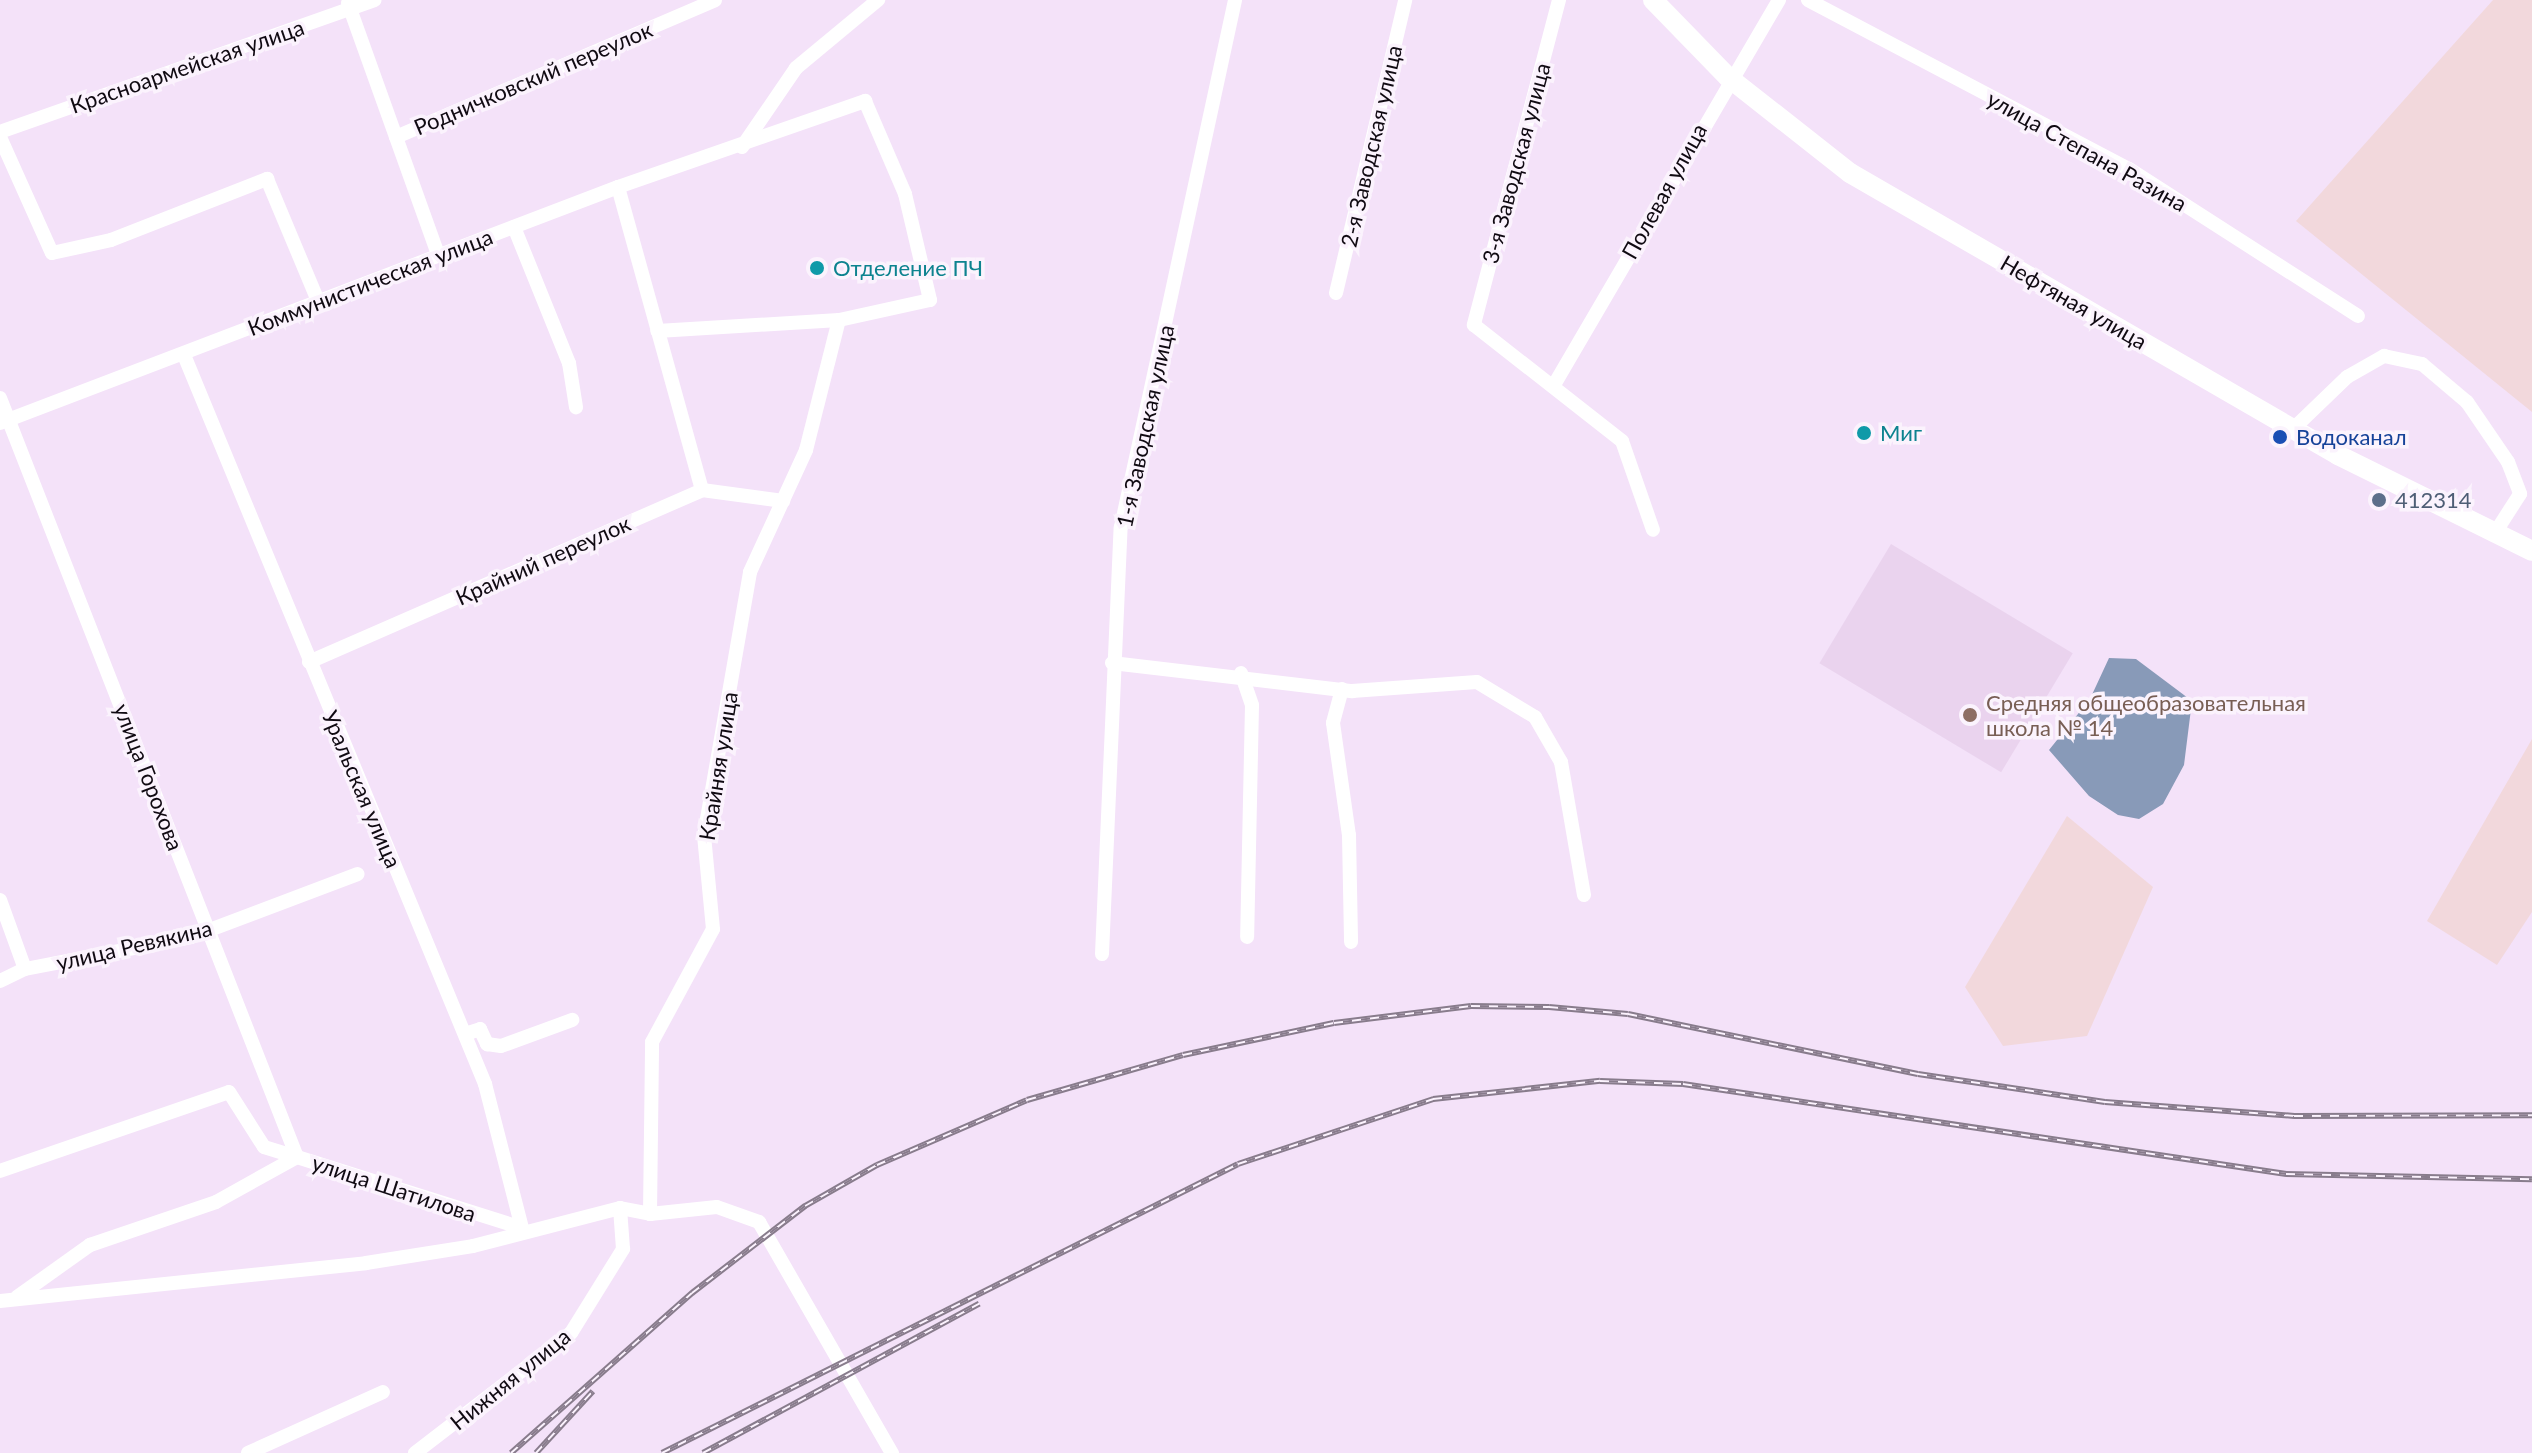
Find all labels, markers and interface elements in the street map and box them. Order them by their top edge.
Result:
street label: Красноармейская улица [67,14,307,118]
street label: Родничковский переулок [410,16,656,140]
street label: 2-я Заводская улица [1335,42,1407,250]
street label: 3-я Заводская улица [1477,60,1555,266]
street label: улица Степана Разина [1983,85,2191,217]
street label: Полевая улица [1616,119,1712,263]
street label: Коммунистическая улица [244,223,496,341]
street label: Нефтяная улица [1996,249,2152,355]
place label: Отделение ПЧ [833,255,983,281]
marker: Отделение ПЧ [808,259,826,277]
street label: 1-я Заводская улица [1111,322,1179,530]
place label: Миг [1880,420,1922,446]
marker: Миг [1855,424,1873,442]
place label: Водоканал [2296,424,2407,450]
marker: Водоканал [2271,428,2289,446]
place label: 412314 [2395,487,2472,513]
marker: 412314 [2370,491,2388,509]
street label: Крайний переулок [452,510,634,610]
place label: Средняя общеобразовательная школа № 14 [1986,689,2306,740]
street label: Крайняя улица [693,690,743,842]
street label: улица Горохова [109,700,189,854]
street label: Уральская улица [317,706,407,872]
marker: Средняя общеобразовательная школа № 14 [1961,706,1979,724]
street label: улица Ревякина [54,914,214,976]
street label: улица Шатилова [309,1149,479,1227]
street label: Нижняя улица [445,1323,575,1435]

